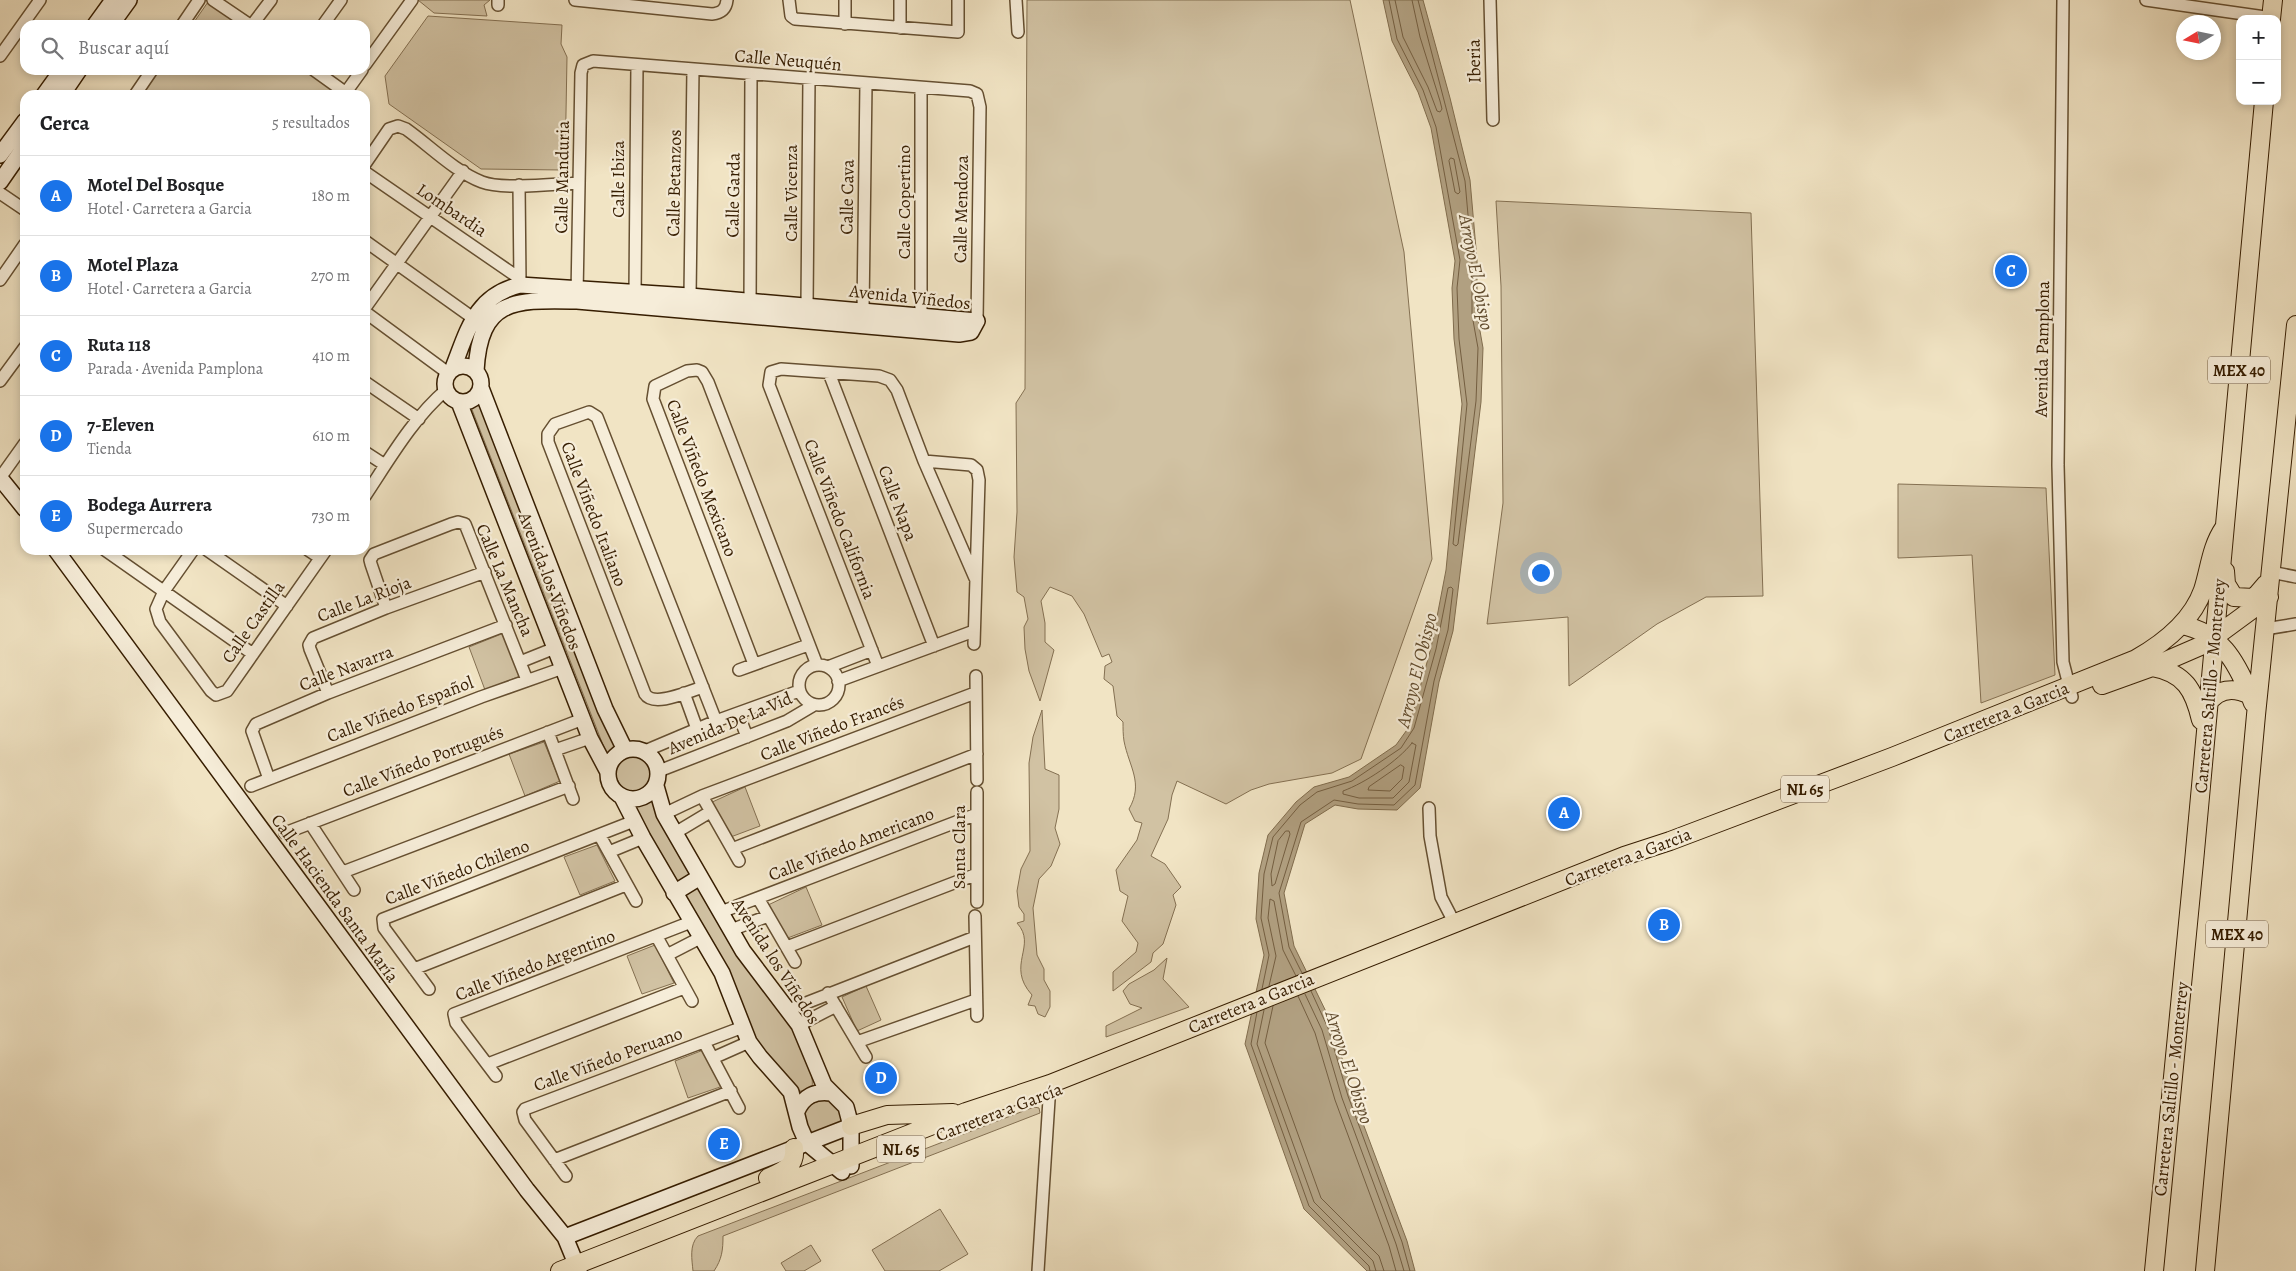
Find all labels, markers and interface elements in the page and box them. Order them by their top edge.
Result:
north arrow [2176,15,2221,60]
map controls [2236,15,2281,105]
button: + [2236,15,2281,60]
search box [20,20,370,75]
icon: search [38,34,66,62]
text: Buscar aquí [78,35,169,61]
street label: Iberia [1462,38,1486,83]
street label: Calle Neuquén [733,43,843,77]
button: − [2236,60,2281,105]
text: Cerca [40,109,90,137]
text: 5 resultados [272,112,350,134]
street label: Calle Manduria [549,120,575,234]
street label: Calle Betanzos [661,129,687,237]
street label: Calle Ibiza [606,140,630,218]
street label: Calle Vicenza [779,144,803,242]
street label: Calle Copertino [892,145,916,259]
street label: Calle Garda [720,152,746,238]
street label: Calle Mendoza [948,154,974,263]
street label: Calle Cava [834,158,860,235]
text: Motel Del Bosque [87,172,224,198]
street label: Lombardia [412,178,493,243]
text: A [51,185,61,207]
text: 180 m [312,185,350,207]
text: Hotel · Carretera a Garcia [87,198,252,220]
water label: Arroyo El Obispo [1452,211,1500,333]
text: Motel Plaza [87,252,179,278]
pin: C [1995,252,2027,290]
text: B [51,265,61,287]
text: 270 m [311,265,350,287]
text: Hotel · Carretera a Garcia [87,278,252,300]
street label: Avenida Viñedos [847,279,972,315]
street label: Avenida Pamplona [2029,280,2055,418]
text: Ruta 118 [87,332,151,358]
text: C [51,345,61,367]
text: 410 m [312,345,350,367]
road number: MEX 40 [2208,356,2270,384]
text: Parada · Avenida Pamplona [87,358,263,380]
street label: Calle Viñedo Mexicano [661,396,743,560]
text: 7-Eleven [87,412,155,438]
text: D [50,425,62,447]
text: 610 m [312,425,350,447]
street label: Calle Viñedo California [798,435,882,603]
text: Tienda [87,438,132,460]
street label: Calle Viñedo Italiano [555,438,633,590]
street label: Calle Napa [873,462,924,545]
text: Bodega Aurrera [87,492,212,518]
text: E [51,505,61,527]
text: 730 m [312,505,350,527]
street label: Avenida los Viñedos [512,508,587,653]
text: Supermercado [87,518,183,540]
street label: Calle La Mancha [470,520,540,641]
your location [1528,560,1554,586]
street label: Calle La Rioja [314,570,415,628]
street label: Calle Castilla [216,576,290,668]
street label: Carretera Saltillo - Monterrey [2189,577,2231,794]
water label: Arroyo El Obispo [1390,610,1444,731]
street label: Calle Navarra [296,639,397,697]
street label: Calle Viñedo Español [323,670,477,748]
street label: Carretera a Garcia [1939,676,2073,748]
street label: Avenida De La Vid [663,686,796,760]
street label: Calle Viñedo Francés [757,690,907,766]
street label: Calle Viñedo Portugués [339,719,507,803]
road number: NL 65 [1781,776,1829,802]
pin: A [1548,794,1580,832]
street label: Calle Viñedo Americano [765,801,937,887]
street label: Santa Clara [947,804,971,889]
street label: Calle Hacienda Santa María [266,809,405,988]
street label: Carretera a Garcia [1561,822,1695,892]
street label: Calle Viñedo Chileno [381,833,533,911]
street label: Avenida los Viñedos [726,892,826,1029]
pin: B [1648,906,1680,944]
road number: MEX 40 [2206,921,2268,948]
street label: Calle Viñedo Argentino [452,923,619,1007]
street label: Carretera a Garcia [1184,967,1318,1039]
street label: Carretera Saltillo - Monterrey [2148,980,2194,1197]
water label: Arroyo El Obispo [1318,1006,1380,1127]
street label: Calle Viñedo Peruano [530,1021,686,1097]
pin: D [865,1059,897,1097]
street label: Carretera a García [932,1077,1066,1147]
pin: E [708,1125,740,1163]
road number: NL 65 [877,1136,925,1162]

